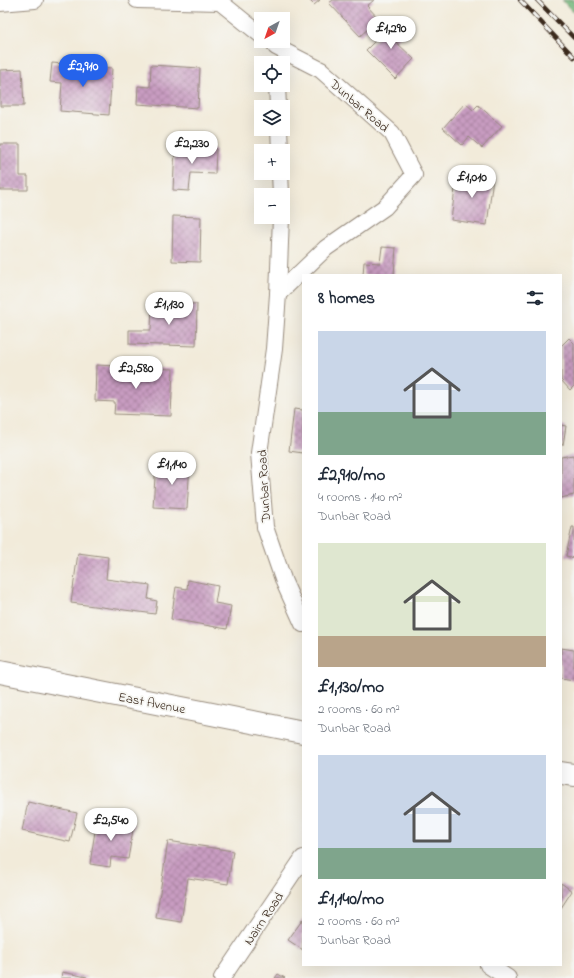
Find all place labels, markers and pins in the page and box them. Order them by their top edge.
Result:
pin: £1,290 [358,16,424,50]
pin: £2,910 [50,54,116,88]
pin: £2,230 [159,131,225,165]
pin: £1,010 [439,165,505,199]
pin: £1,130 [136,292,202,326]
pin: £2,580 [103,356,169,390]
pin: £1,140 [139,452,205,486]
pin: £2,540 [78,808,144,842]

